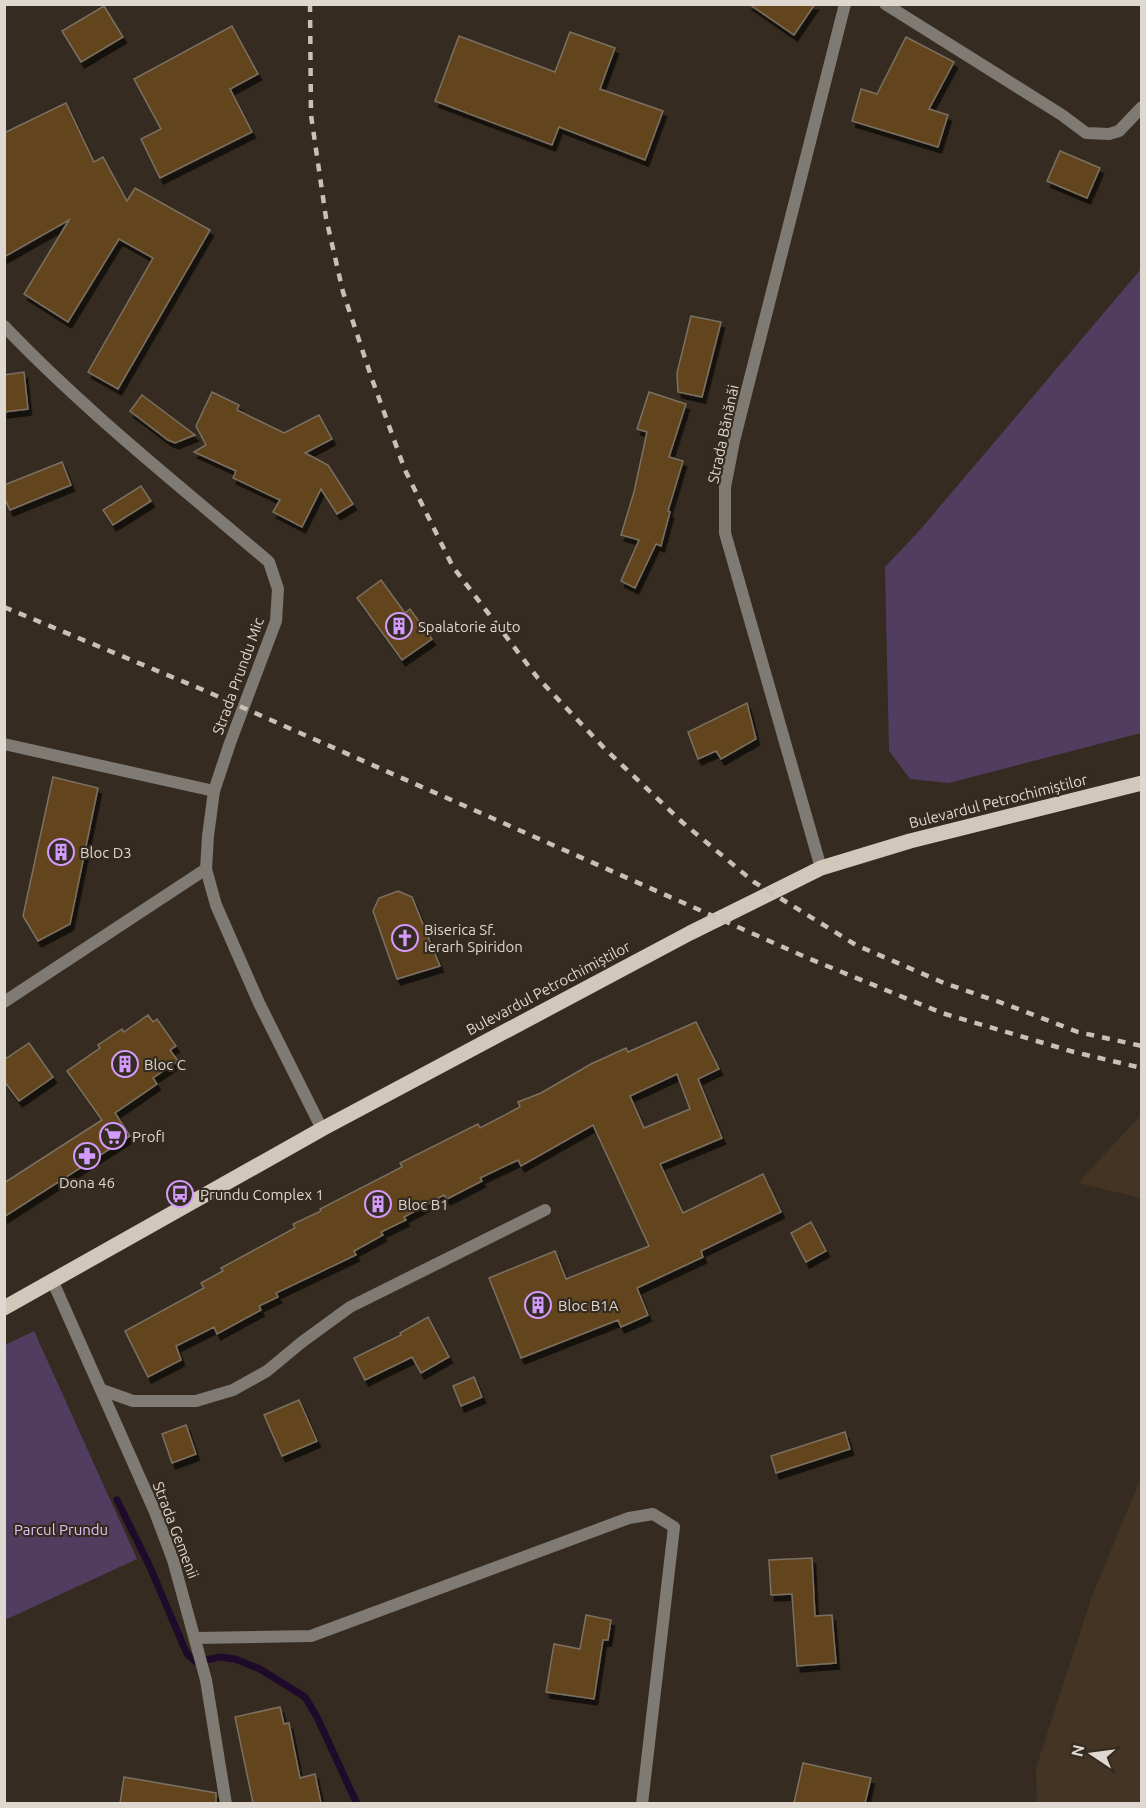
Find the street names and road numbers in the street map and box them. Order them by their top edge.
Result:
street label: Strada Bănănăi [704,383,742,485]
street label: Strada Prundu Mic [209,615,267,737]
street label: Bulevardul Petrochimiștilor [907,771,1089,831]
street label: Bulevardul Petrochimiștilor [463,937,633,1039]
street label: Strada Gemenii [150,1479,202,1581]

